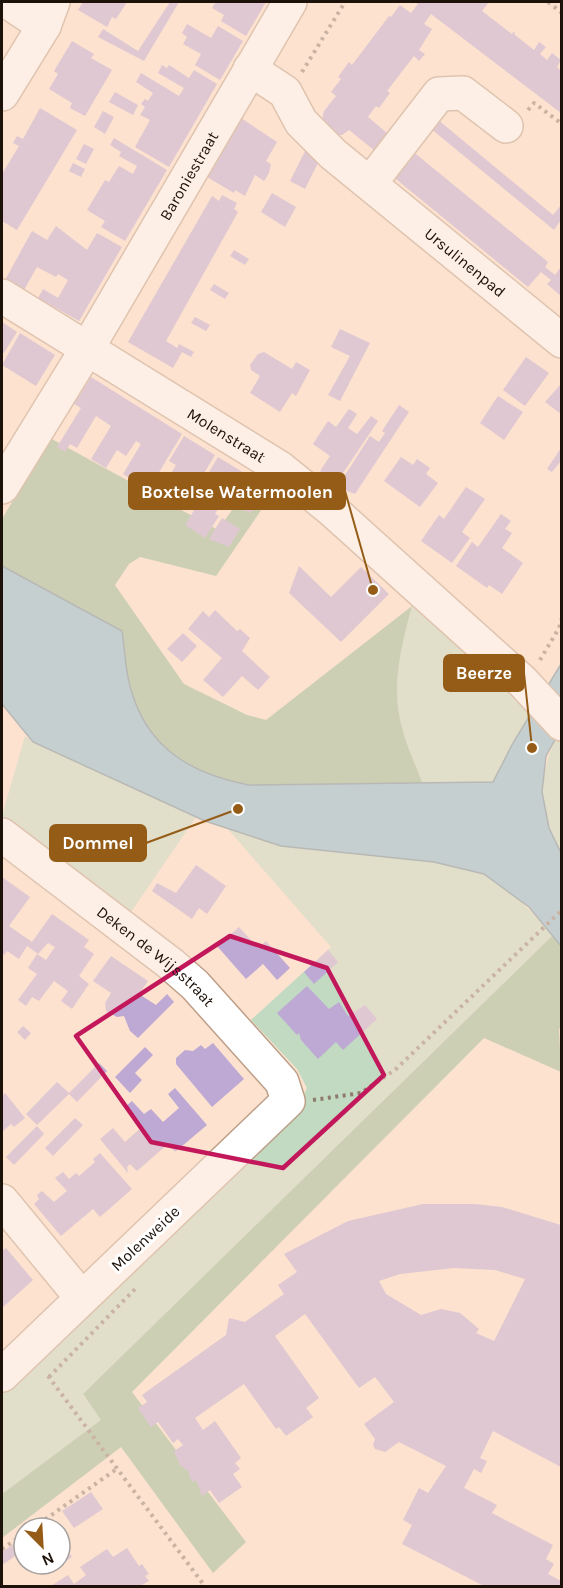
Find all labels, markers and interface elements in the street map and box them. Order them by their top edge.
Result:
street label: Baroniestraat [155,128,222,224]
street label: Ursulinenpad [421,224,509,301]
street label: Molenstraat [184,404,269,467]
callout: Boxtelse Watermoolen [129,473,345,509]
text: Boxtelse Watermoolen [141,481,333,503]
callout: Beerze [444,655,524,691]
text: Beerze [456,662,512,684]
callout: Dommel [50,825,146,861]
text: Dommel [62,832,134,854]
street label: Deken de Wijsstraat [93,902,219,1010]
street label: Molenweide [107,1202,184,1275]
north arrow [12,1516,72,1576]
text: N [39,1548,57,1570]

